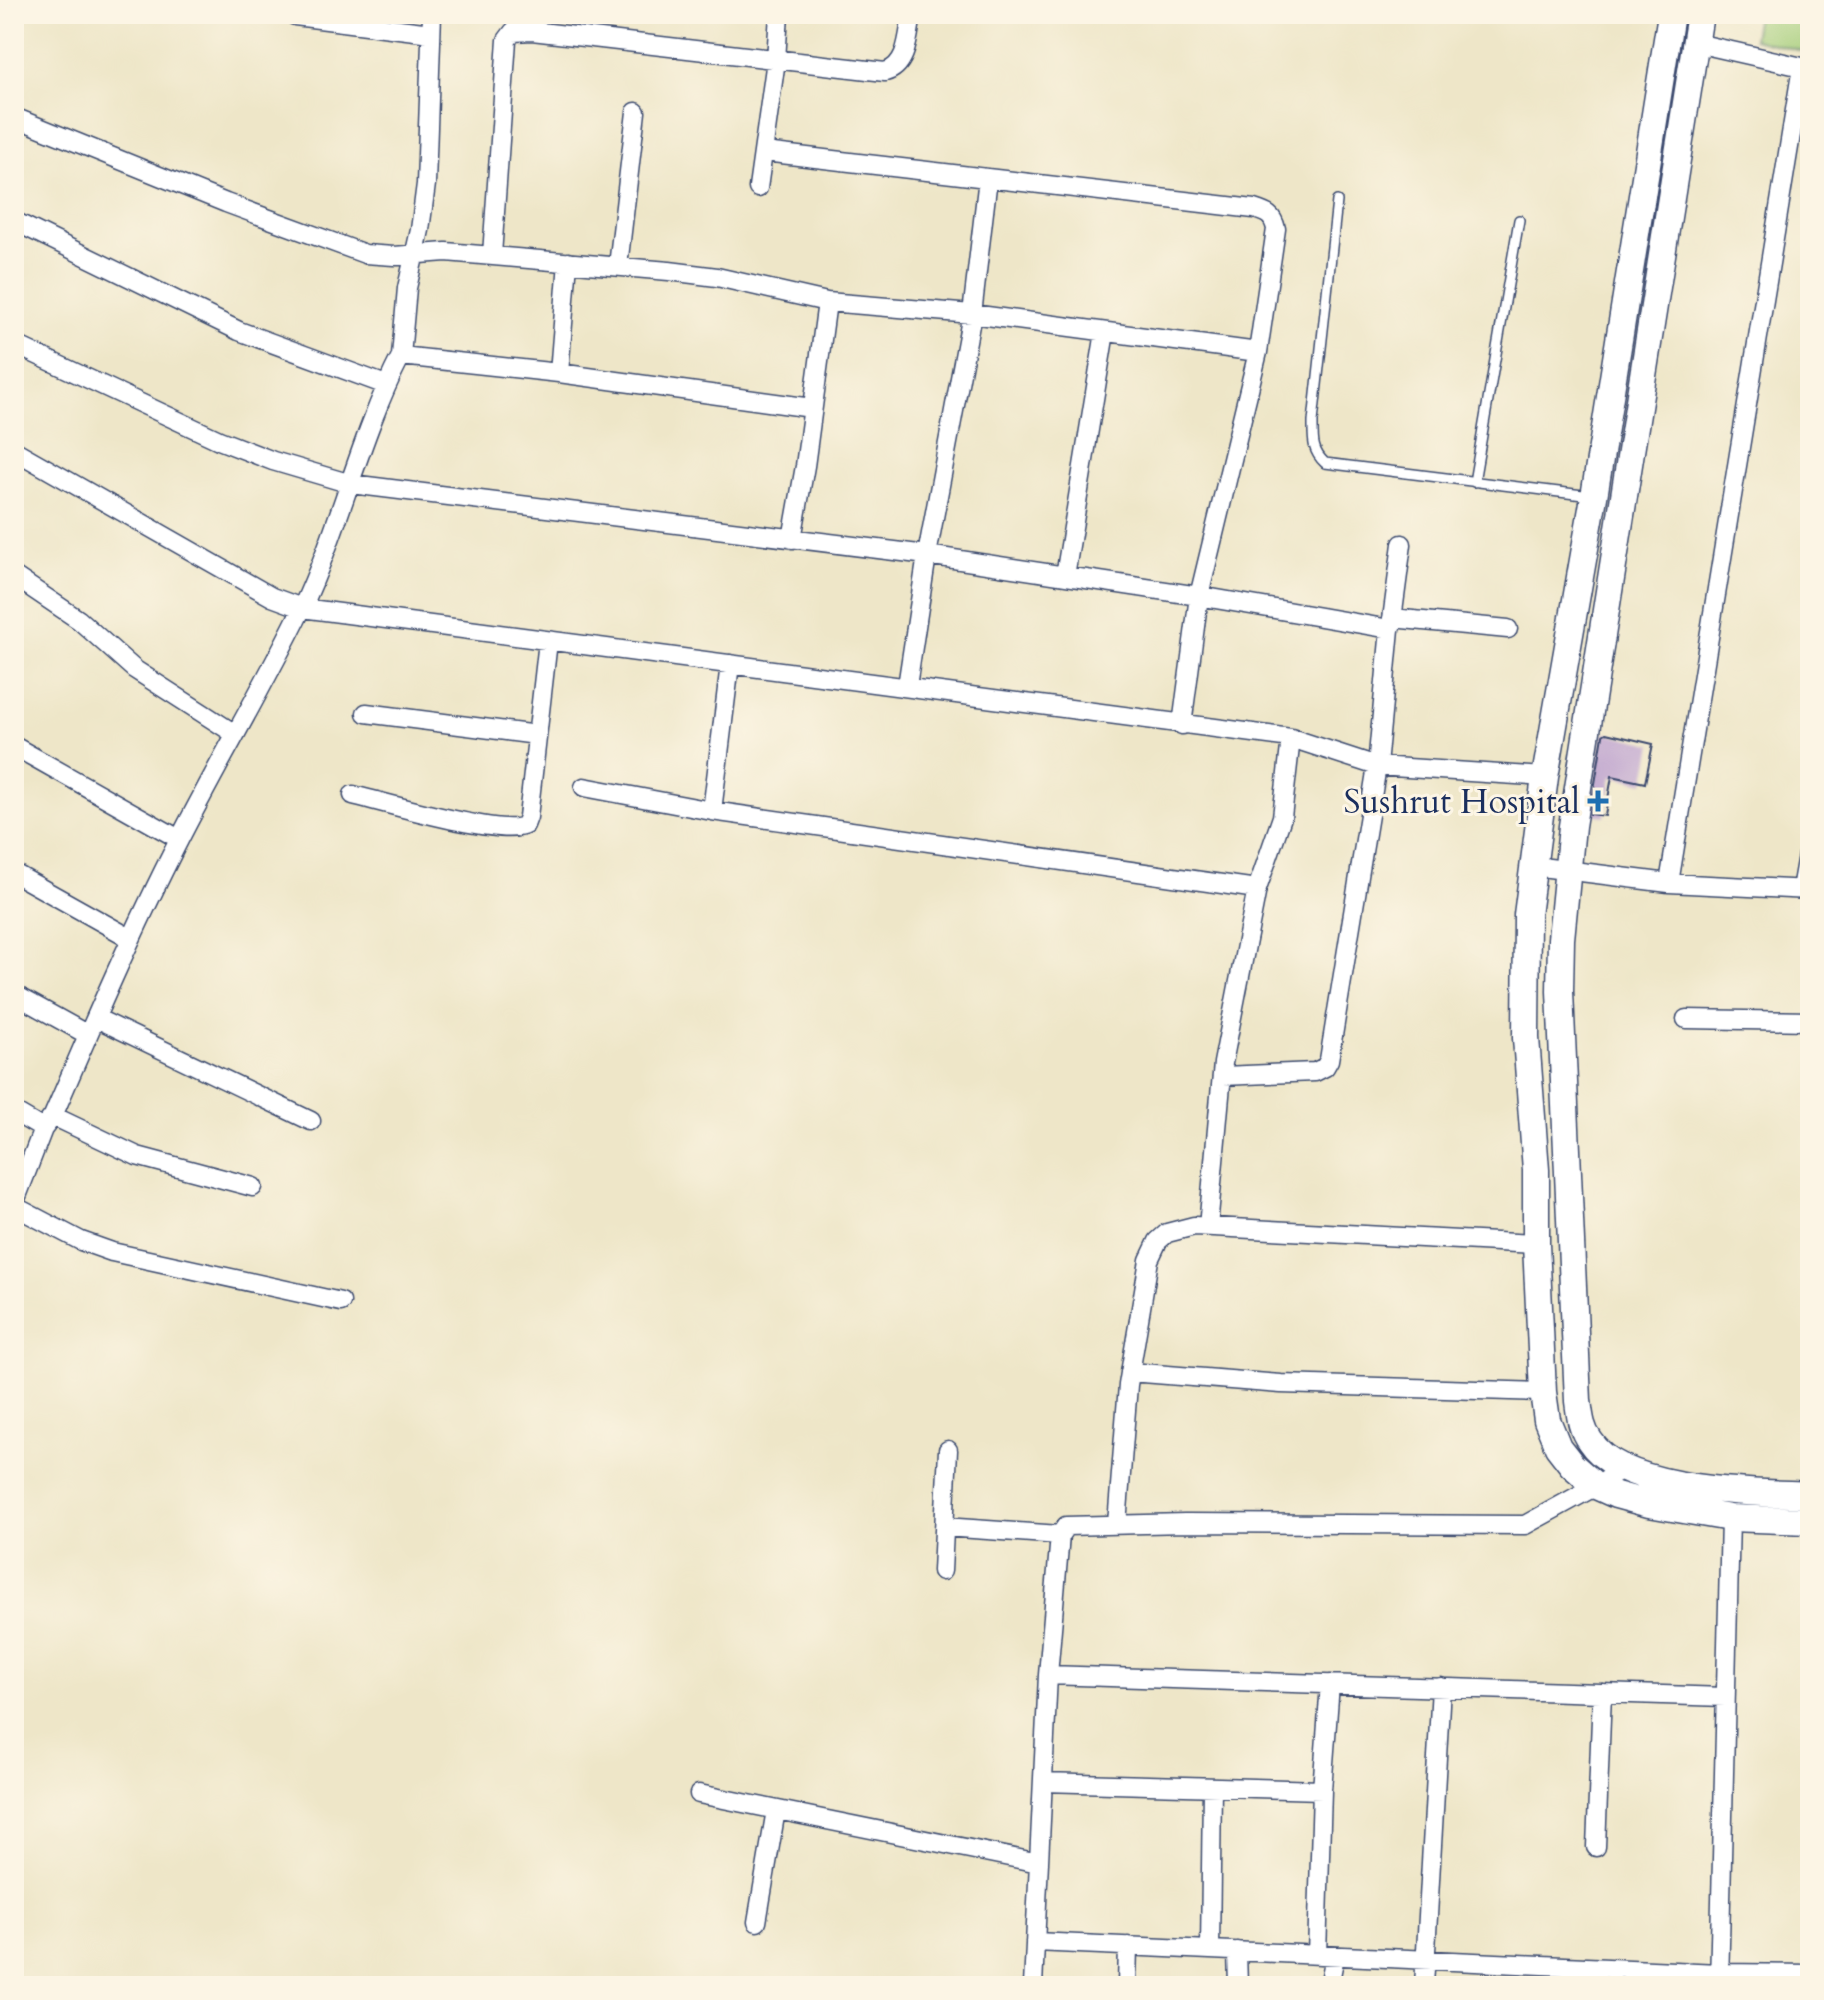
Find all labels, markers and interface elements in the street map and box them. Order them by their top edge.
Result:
place label: Sushrut Hospital [1343,779,1580,825]
marker: Sushrut Hospital [1587,790,1609,812]

